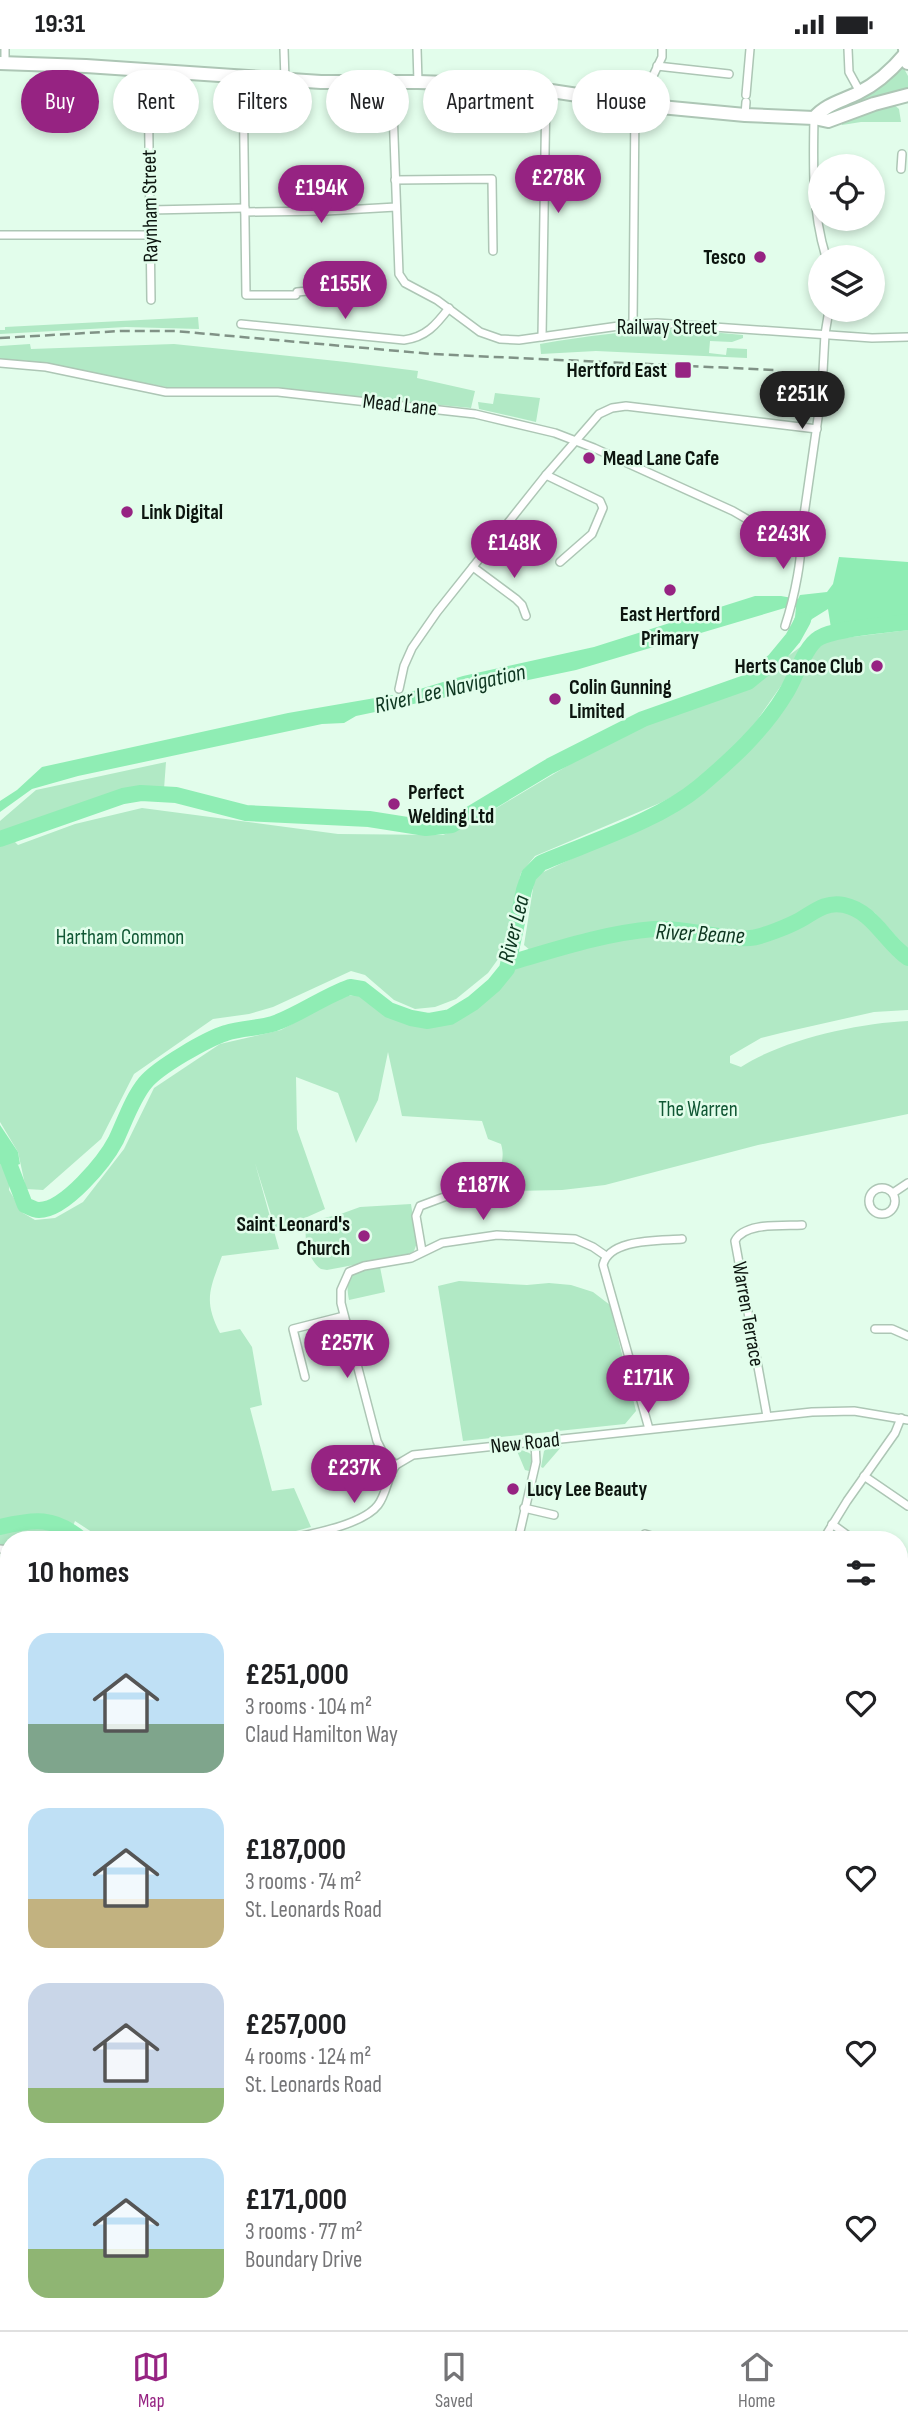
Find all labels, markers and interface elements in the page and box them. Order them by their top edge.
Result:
text: 19:31 [35,9,85,40]
chip: Buy [21,70,99,133]
chip: Rent [113,70,199,133]
chip: Filters [213,70,312,133]
chip: New [326,70,409,133]
chip: Apartment [423,70,558,133]
chip: House [572,70,670,133]
street label: Raynham Street [137,149,163,263]
map controls [808,154,885,322]
button: locate [808,154,885,231]
pin: £278K [509,155,607,215]
text: £278K [531,164,585,192]
pin: £194K [272,165,370,225]
text: £194K [294,174,348,202]
place label: Tesco [703,245,746,270]
button: layers [808,245,885,322]
marker: Tesco [752,249,768,265]
pin: £155K [296,261,394,321]
text: £155K [319,270,371,298]
street label: Railway Street [617,315,717,340]
place label: Hertford East [567,358,667,383]
marker: Hertford East [673,360,693,380]
pin: £251K [753,371,851,431]
text: £251K [776,380,828,408]
street label: Mead Lane [362,389,438,421]
place label: Mead Lane Cafe [603,446,719,471]
marker: Mead Lane Cafe [581,450,597,466]
place label: Link Digital [141,500,223,525]
marker: Link Digital [119,504,135,520]
pin: £243K [734,511,832,571]
text: £243K [756,520,810,548]
pin: £148K [465,521,563,580]
text: £148K [487,529,541,557]
marker: East Hertford Primary [662,582,678,598]
place label: East Hertford Primary [620,602,720,651]
place label: Herts Canoe Club [735,654,863,679]
water label: River Lee Navigation [372,658,529,720]
marker: Herts Canoe Club [869,658,885,674]
place label: Colin Gunning Limited [569,675,672,724]
marker: Colin Gunning Limited [547,691,563,707]
place label: Perfect Welding Ltd [408,780,494,829]
marker: Perfect Welding Ltd [386,796,402,812]
water label: River Lea [492,892,536,966]
water label: River Beane [655,918,745,950]
park label: Hartham Common [56,925,184,950]
park label: The Warren [658,1097,738,1122]
pin: £187K [434,1163,532,1222]
text: £187K [456,1171,510,1199]
place label: Saint Leonard's Church [237,1212,350,1261]
marker: Saint Leonard's Church [356,1228,372,1244]
street label: Warren Terrace [727,1260,769,1368]
pin: £257K [298,1321,396,1380]
text: £257K [320,1329,374,1357]
pin: £171K [599,1355,697,1415]
text: £171K [622,1364,674,1392]
street label: New Road [489,1427,561,1459]
pin: £237K [305,1445,403,1505]
text: £237K [327,1454,381,1482]
place label: Lucy Lee Beauty [527,1477,647,1502]
marker: Lucy Lee Beauty [505,1481,521,1497]
icon: filters [842,1554,880,1592]
text: 10 homes [28,1555,129,1591]
text: £251,000 [245,1657,349,1693]
icon: home [84,1661,168,1745]
icon: heart [842,1684,880,1722]
text: 3 rooms · 104 m² [245,1693,372,1721]
text: Claud Hamilton Way [245,1721,398,1749]
text: £187,000 [245,1832,346,1868]
icon: home [84,1836,168,1920]
icon: heart [842,1859,880,1897]
text: 3 rooms · 74 m² [245,1868,362,1896]
text: St. Leonards Road [245,1896,382,1924]
text: £257,000 [245,2007,346,2043]
icon: home [84,2011,168,2095]
icon: heart [842,2034,880,2072]
text: 4 rooms · 124 m² [245,2043,371,2071]
text: St. Leonards Road [245,2071,382,2099]
text: £171,000 [245,2182,347,2218]
icon: home [84,2186,168,2270]
icon: heart [842,2209,880,2247]
text: 3 rooms · 77 m² [245,2218,363,2246]
text: Boundary Drive [245,2246,362,2274]
tab: Map [132,2348,170,2413]
tab: Saved [435,2348,473,2413]
tab: Home [738,2348,776,2413]

